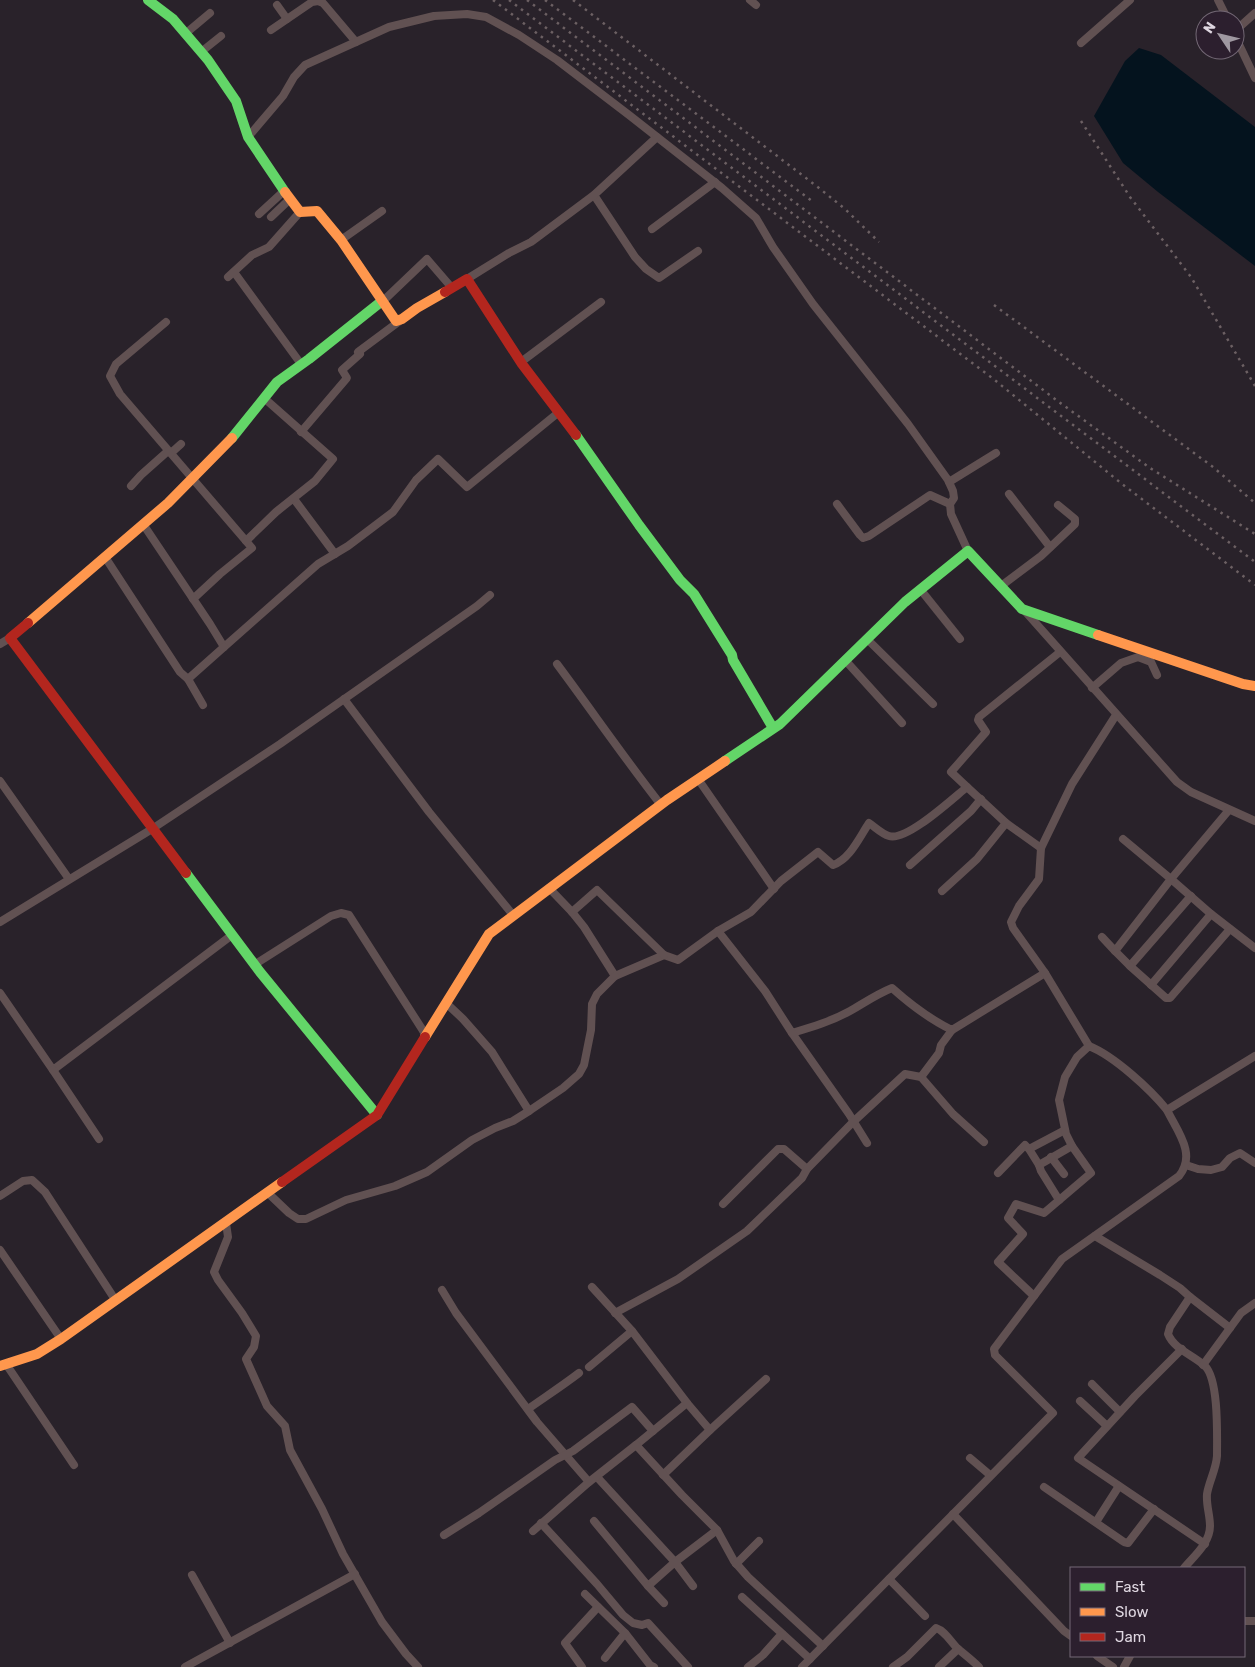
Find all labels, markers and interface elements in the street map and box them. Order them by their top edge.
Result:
north arrow [1195,10,1245,60]
text: N [1200,19,1220,37]
legend [1070,1567,1245,1657]
text: Fast [1115,1578,1145,1596]
text: Slow [1115,1603,1148,1621]
text: Jam [1115,1628,1146,1646]

